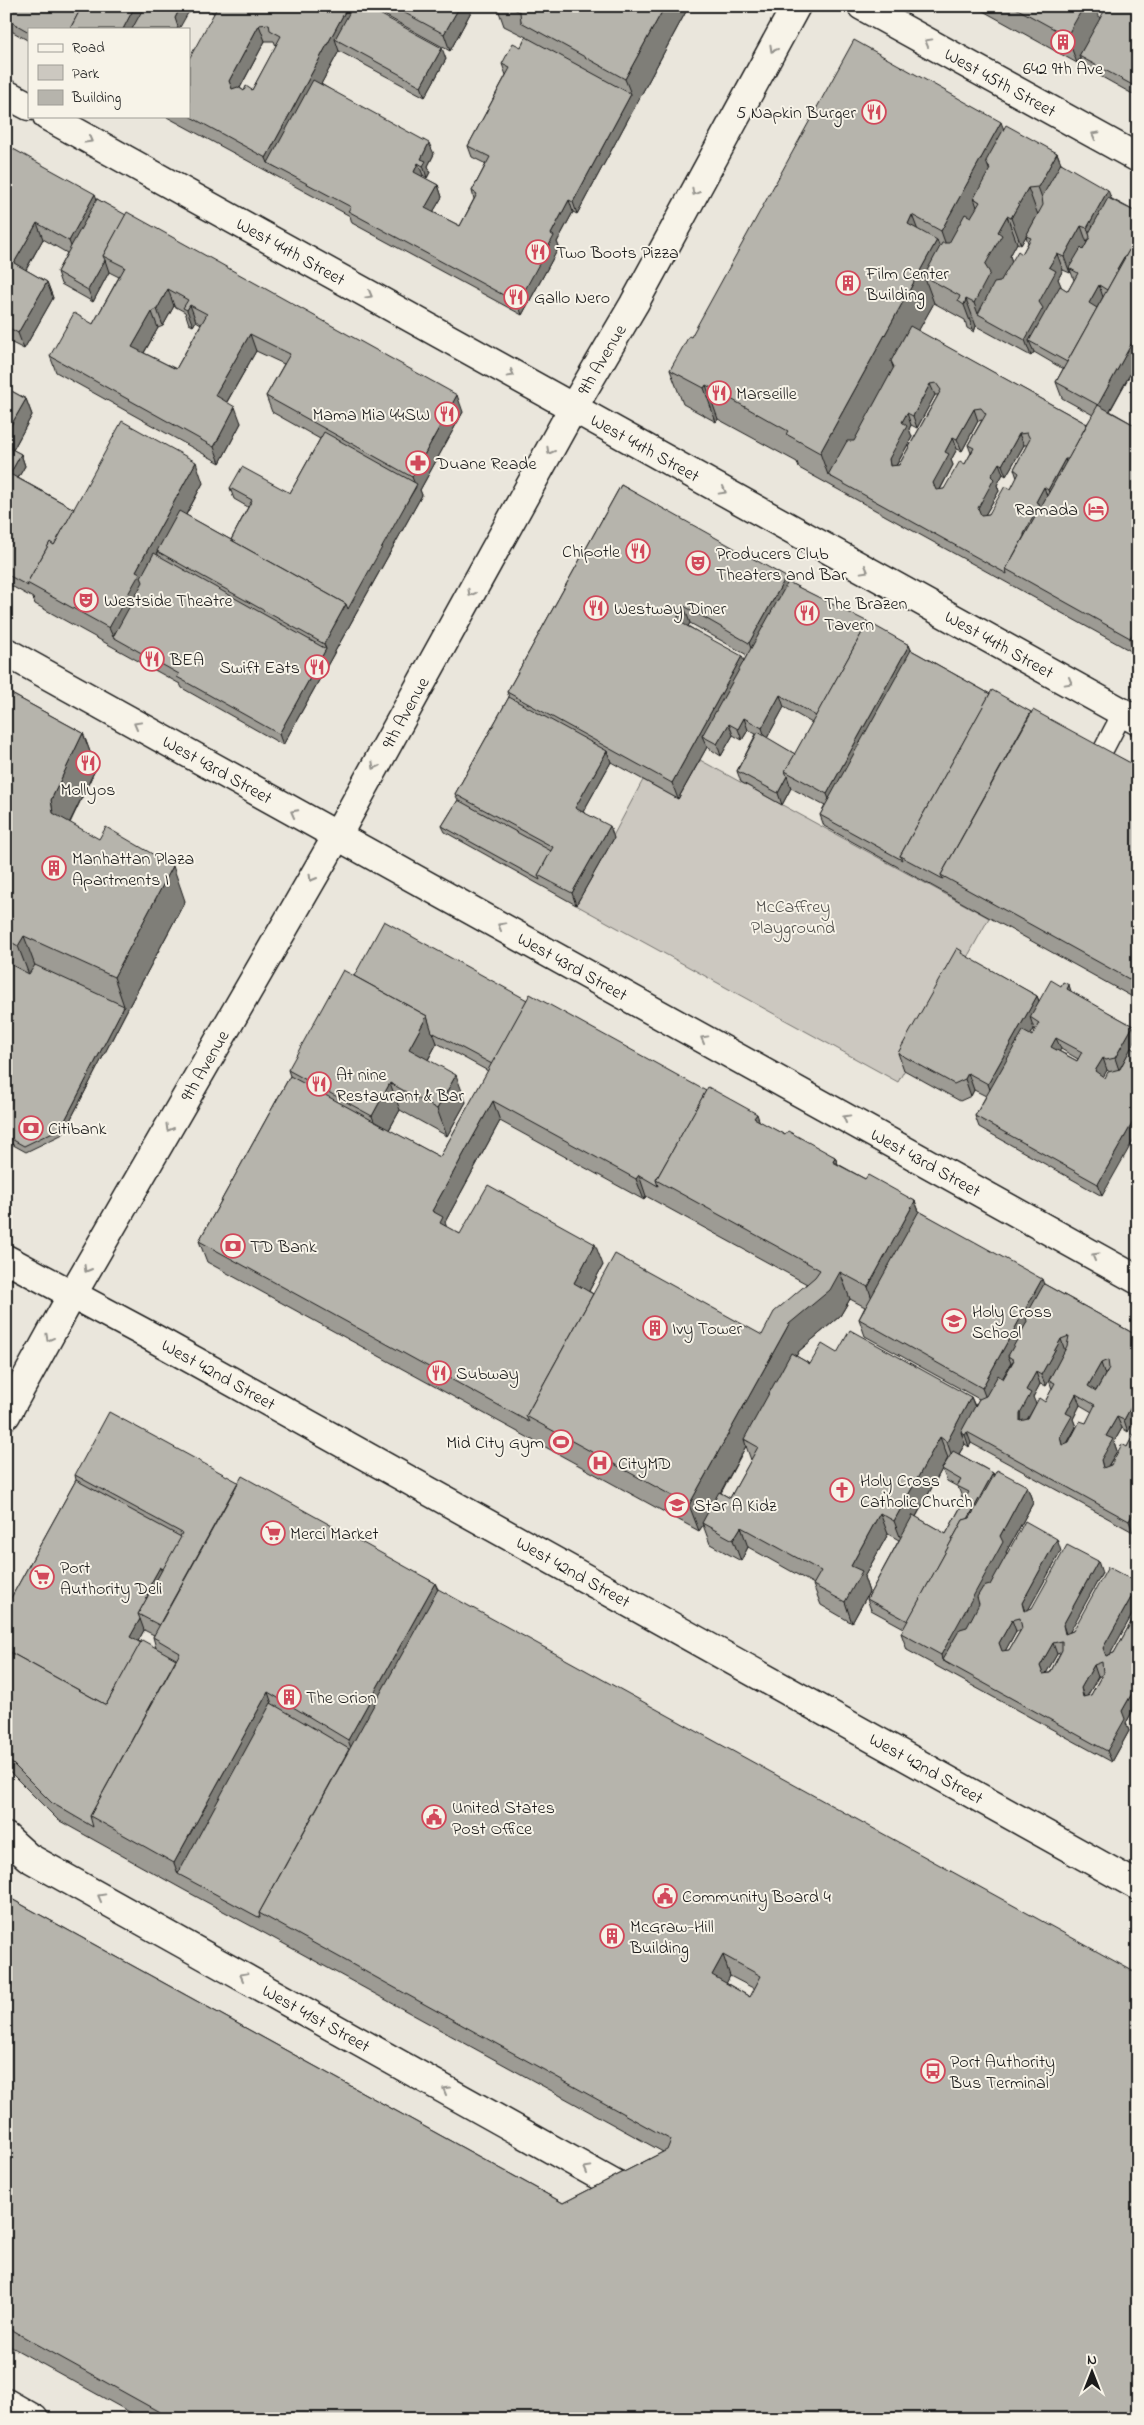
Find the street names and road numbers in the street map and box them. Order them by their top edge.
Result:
street label: West 45th Street [939,43,1060,125]
street label: West 44th Street [231,212,349,294]
street label: 9th Avenue [572,319,635,401]
street label: West 44th Street [585,409,704,490]
street label: West 44th Street [939,605,1058,687]
street label: 9th Avenue [377,672,438,754]
street label: West 43rd Street [157,730,276,812]
street label: West 43rd Street [512,927,631,1009]
street label: 9th Avenue [175,1025,238,1107]
street label: West 43rd Street [865,1123,985,1205]
street label: West 42nd Street [156,1334,280,1418]
street label: West 42nd Street [511,1531,634,1616]
street label: West 42nd Street [864,1728,987,1812]
street label: West 41st Street [257,1979,374,2060]

